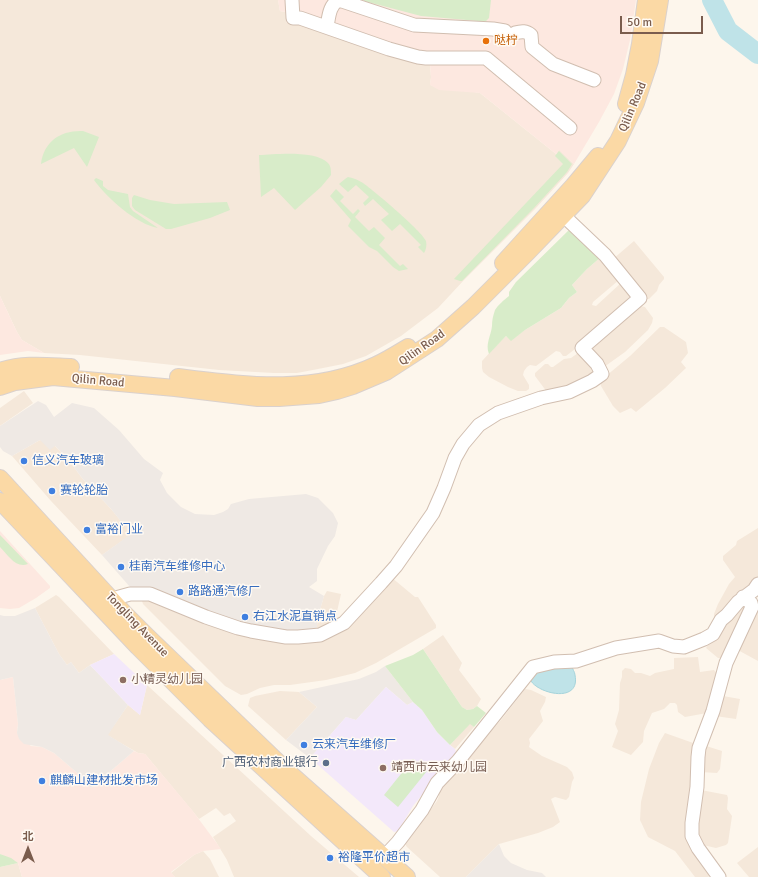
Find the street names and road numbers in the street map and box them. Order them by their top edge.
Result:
street label: Qilin Road [616,80,650,134]
street label: Qilin Road [396,327,448,369]
street label: Qilin Road [71,372,125,390]
street label: Tongling Avenue [103,590,171,660]

